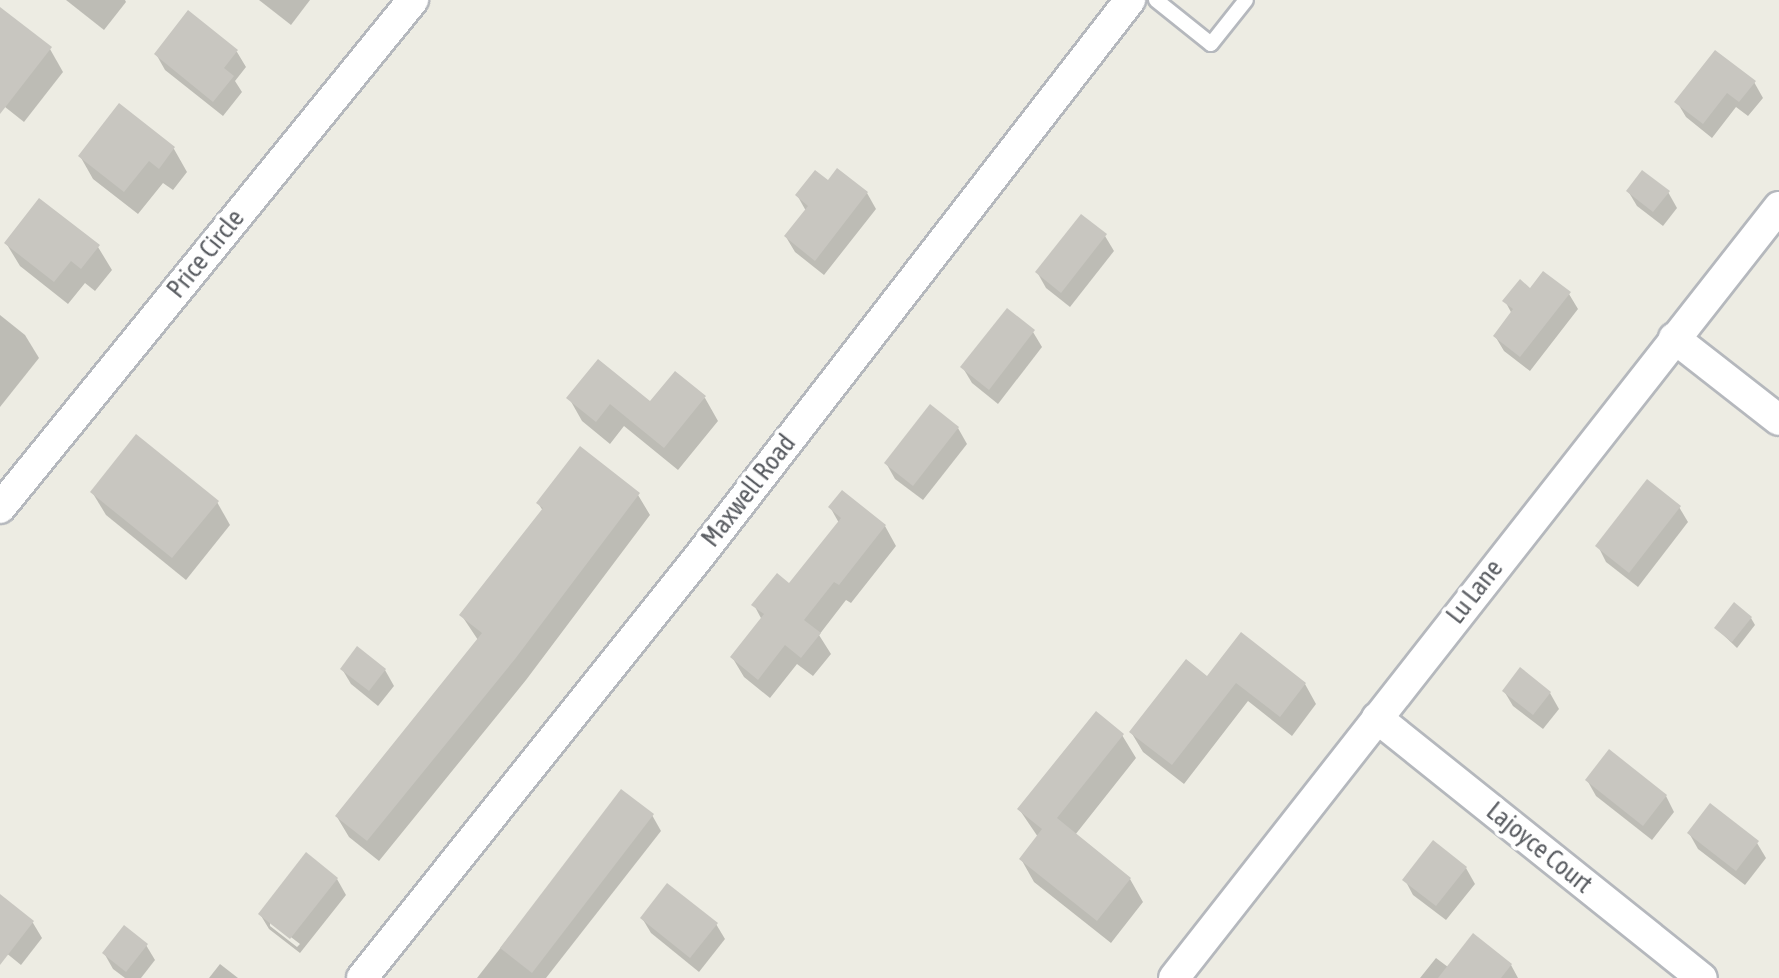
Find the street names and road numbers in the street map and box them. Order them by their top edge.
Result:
street label: Price Circle [161,203,251,305]
street label: Maxwell Road [695,429,803,553]
street label: Lu Lane [1440,554,1510,630]
street label: Lajoyce Court [1480,796,1598,900]

